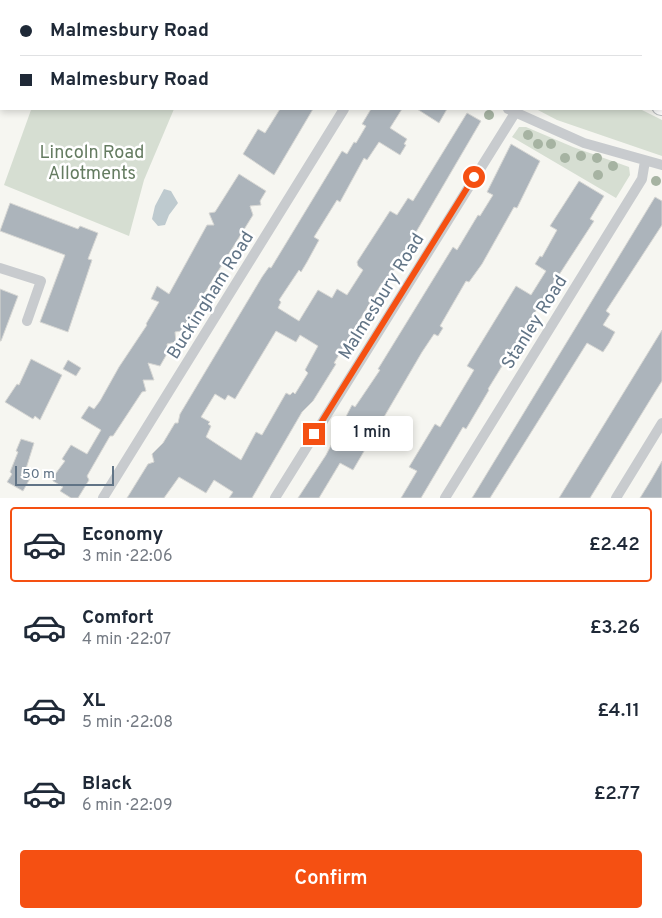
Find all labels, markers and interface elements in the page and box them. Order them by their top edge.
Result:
text: Malmesbury Road [50,19,209,43]
text: Malmesbury Road [50,68,209,92]
park label: Lincoln Road Allotments [40,142,144,186]
route start [463,166,485,188]
street label: Buckingham Road [163,228,260,364]
street label: Malmesbury Road [334,229,430,364]
street label: Stanley Road [497,272,573,374]
callout: 1 min [332,416,414,452]
route end [303,423,325,445]
text: 1 min [353,423,391,443]
scale bar [15,463,114,486]
text: 50 m [22,466,55,483]
icon: car [22,522,67,567]
text: Economy [82,523,163,547]
text: £2.42 [589,533,640,557]
text: 3 min · 22:06 [82,547,173,567]
icon: car [22,605,67,650]
text: Comfort [82,606,154,630]
text: £3.26 [590,616,640,640]
text: 4 min · 22:07 [82,630,171,650]
icon: car [22,688,67,733]
text: XL [82,689,105,713]
text: £4.11 [597,699,640,723]
text: 5 min · 22:08 [82,713,173,733]
icon: car [22,771,67,816]
text: Black [82,772,132,796]
text: £2.77 [594,782,640,806]
text: 6 min · 22:09 [82,796,172,816]
button: Confirm [20,850,642,908]

